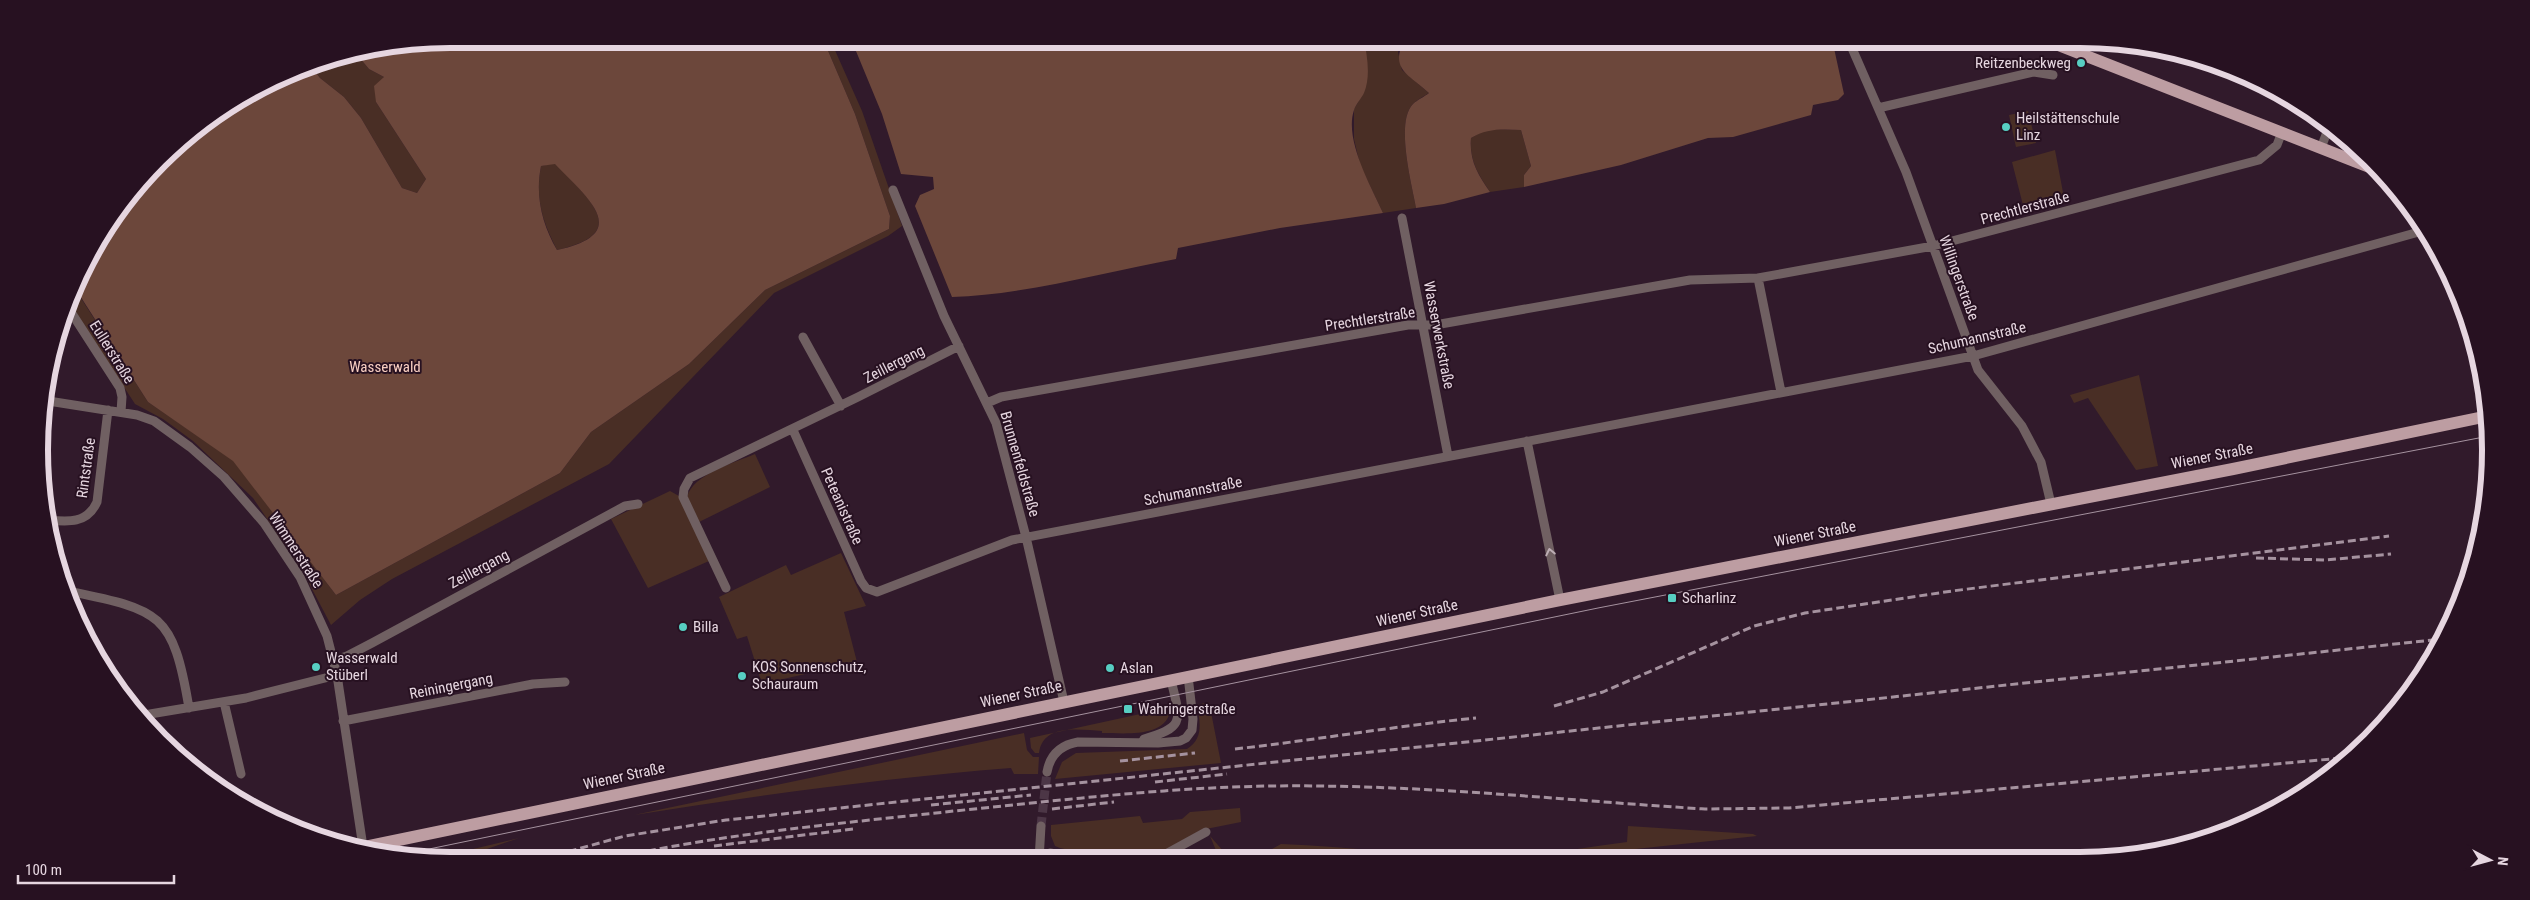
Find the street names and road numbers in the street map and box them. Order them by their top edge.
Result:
street label: Prechtlerstraße [1979,188,2071,228]
street label: Willingerstraße [1935,233,1983,323]
street label: Wasserwerkstraße [1420,280,1458,390]
street label: Prechtlerstraße [1324,303,1416,335]
street label: Eullerstraße [86,317,138,387]
street label: Schumannstraße [1926,318,2028,358]
street label: Zeillergang [861,341,927,387]
street label: Brunnenfeldstraße [996,409,1044,519]
street label: Rintstraße [73,437,99,499]
street label: Wiener Straße [2170,439,2254,473]
street label: Peteanistraße [817,465,867,547]
street label: Schumannstraße [1142,473,1244,509]
street label: Wimmerstraße [265,509,327,591]
street label: Wiener Straße [1773,517,1857,551]
street label: Zeillergang [446,546,512,592]
street label: Wiener Straße [1375,596,1459,630]
street label: Reiningergang [408,669,494,703]
street label: Wiener Straße [979,677,1063,711]
street label: Wiener Straße [582,759,666,793]

